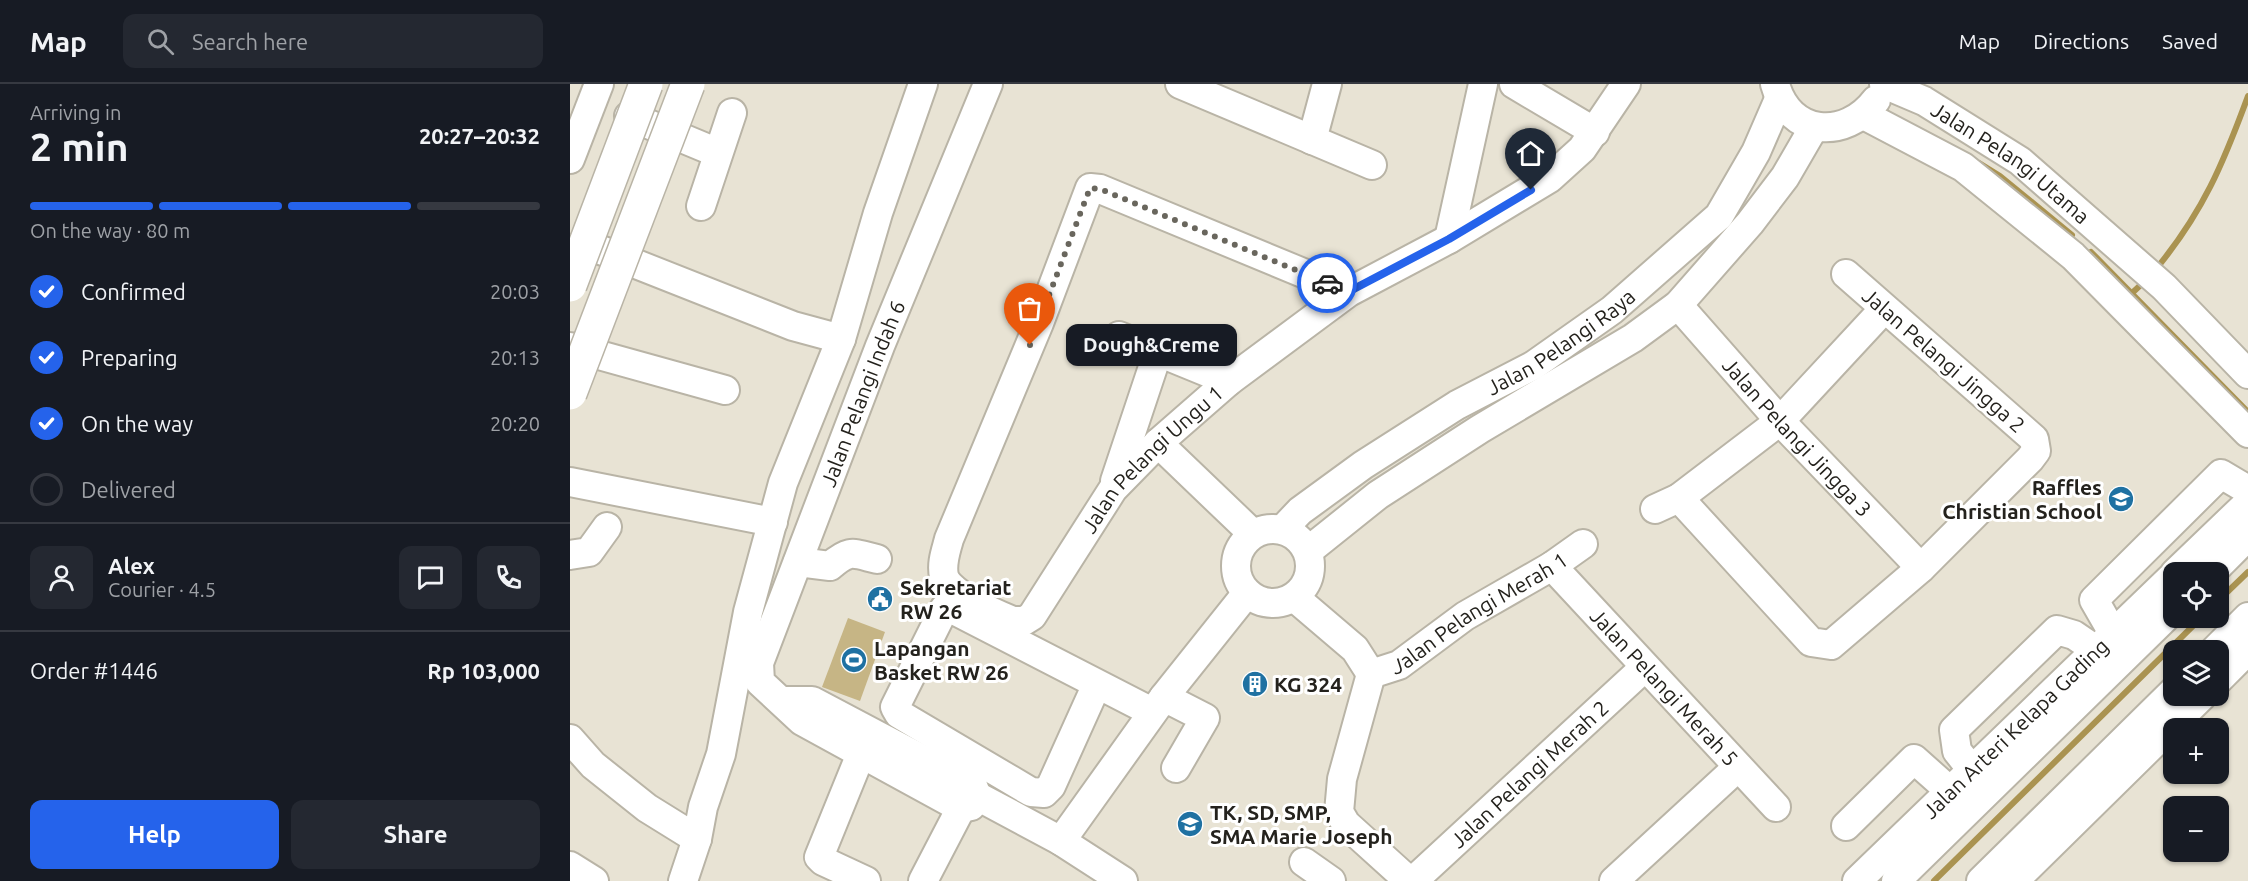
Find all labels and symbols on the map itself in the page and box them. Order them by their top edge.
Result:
street label: Jalan Pelangi Utama [1927,97,2095,228]
pin [1505,128,1556,190]
courier [1297,253,1357,313]
pin [1004,283,1055,345]
street label: Jalan Pelangi Jingga 2 [1858,283,2030,437]
street label: Jalan Pelangi Raya [1483,284,1639,399]
street label: Jalan Pelangi Indah 6 [816,297,909,490]
callout: Dough&Creme [1066,324,1237,366]
street label: Jalan Pelangi Jingga 3 [1718,353,1877,521]
street label: Jalan Pelangi Ungu 1 [1076,380,1227,537]
place label: Raffles Christian School [1942,475,2102,523]
school or university icon: Raffles Christian School [2106,484,2136,514]
street label: Jalan Pelangi Merah 1 [1389,547,1572,679]
place label: Sekretariat RW 26 [900,575,1011,623]
public building icon: Sekretariat RW 26 [865,584,895,614]
street label: Jalan Pelangi Merah 5 [1586,603,1743,770]
street label: Jalan Arteri Kelapa Gading [1918,633,2113,823]
place label: Lapangan Basket RW 26 [874,636,1009,684]
sports icon: Lapangan Basket RW 26 [839,645,869,675]
building icon: KG 324 [1240,669,1270,699]
place label: KG 324 [1274,672,1342,696]
street label: Jalan Pelangi Merah 2 [1445,695,1613,852]
place label: TK, SD, SMP, SMA Marie Joseph [1210,800,1392,848]
school or university icon: TK, SD, SMP, SMA Marie Joseph [1175,809,1205,839]

